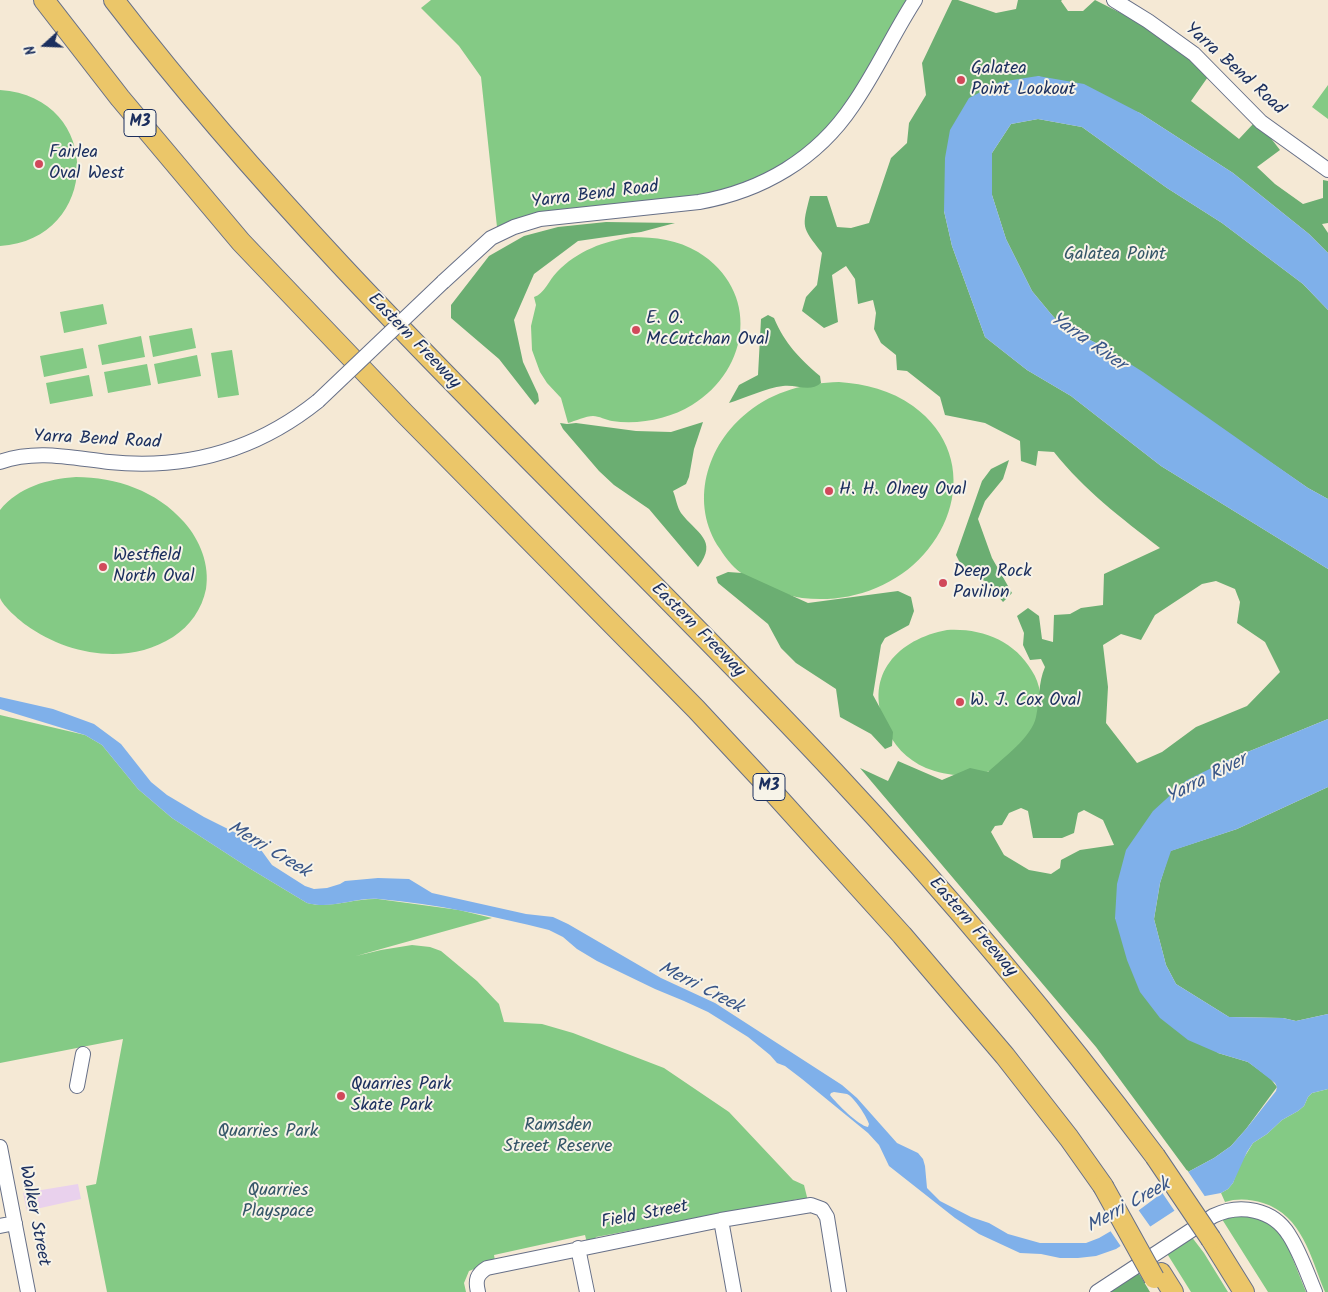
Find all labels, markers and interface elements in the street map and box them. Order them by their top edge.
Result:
street label: Yarra Bend Road [1179,19,1289,121]
north arrow [20,20,70,70]
text: N [19,42,43,58]
place label: Galatea Point Lookout [971,59,1075,102]
marker: Galatea Point Lookout [955,74,967,86]
road number: M3 [124,110,156,136]
place label: Fairlea Oval West [49,143,125,186]
marker: Fairlea Oval West [33,158,45,170]
street label: Yarra Bend Road [530,177,660,215]
park label: Galatea Point [1064,245,1166,267]
street label: Eastern Freeway [362,290,464,394]
place label: E. O. McCutchan Oval [646,309,769,352]
water label: Yarra River [1045,309,1129,377]
marker: E. O. McCutchan Oval [630,324,642,336]
street label: Yarra Bend Road [33,427,161,455]
place label: H. H. Olney Oval [839,480,966,502]
marker: H. H. Olney Oval [823,485,835,497]
place label: Westfield North Oval [113,546,195,588]
marker: Westfield North Oval [97,561,109,573]
place label: Deep Rock Pavilion [953,562,1032,604]
marker: Deep Rock Pavilion [937,577,949,589]
street label: Eastern Freeway [645,579,749,683]
place label: W. J. Cox Oval [970,691,1081,713]
marker: W. J. Cox Oval [954,696,966,708]
water label: Yarra River [1163,750,1251,810]
road number: M3 [753,774,785,800]
water label: Merri Creek [223,818,313,884]
street label: Eastern Freeway [923,874,1021,982]
water label: Merri Creek [654,958,746,1020]
place label: Quarries Park Skate Park [351,1075,451,1118]
marker: Quarries Park Skate Park [335,1090,347,1102]
park label: Ramsden Street Reserve [504,1116,612,1158]
park label: Quarries Park [218,1122,318,1144]
street label: Walker Street [13,1164,53,1268]
water label: Merri Creek [1083,1175,1175,1239]
park label: Quarries Playspace [242,1181,314,1224]
street label: Field Street [600,1197,690,1235]

